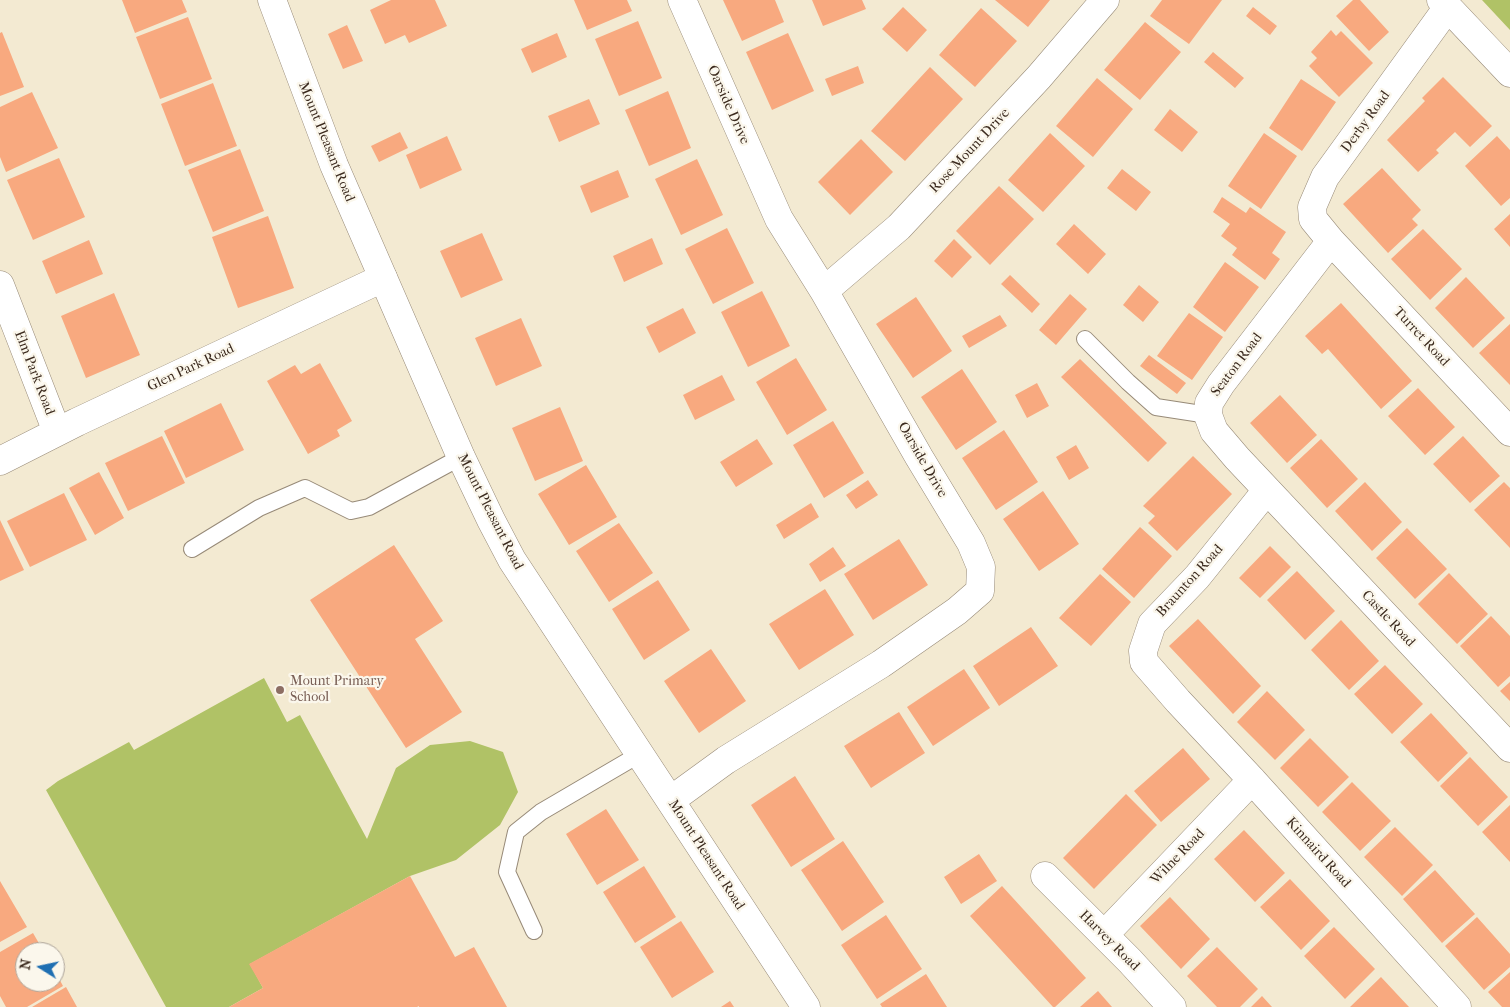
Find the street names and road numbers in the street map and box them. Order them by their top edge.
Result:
street label: Oarside Drive [703,63,753,147]
street label: Mount Pleasant Road [294,80,358,204]
street label: Derby Road [1338,88,1394,156]
street label: Rose Mount Drive [926,105,1014,197]
street label: Turret Road [1389,304,1453,370]
street label: Elm Park Road [10,328,58,418]
street label: Seaton Road [1208,330,1266,400]
street label: Glen Park Road [145,341,237,395]
street label: Oarside Drive [894,419,950,501]
street label: Mount Pleasant Road [453,451,527,573]
street label: Braunton Road [1153,541,1227,621]
street label: Castle Road [1358,587,1418,651]
street label: Mount Pleasant Road [664,797,748,913]
street label: Kinnaird Road [1282,814,1354,892]
street label: Wilne Road [1147,826,1209,888]
street label: Harvey Road [1075,907,1143,975]

